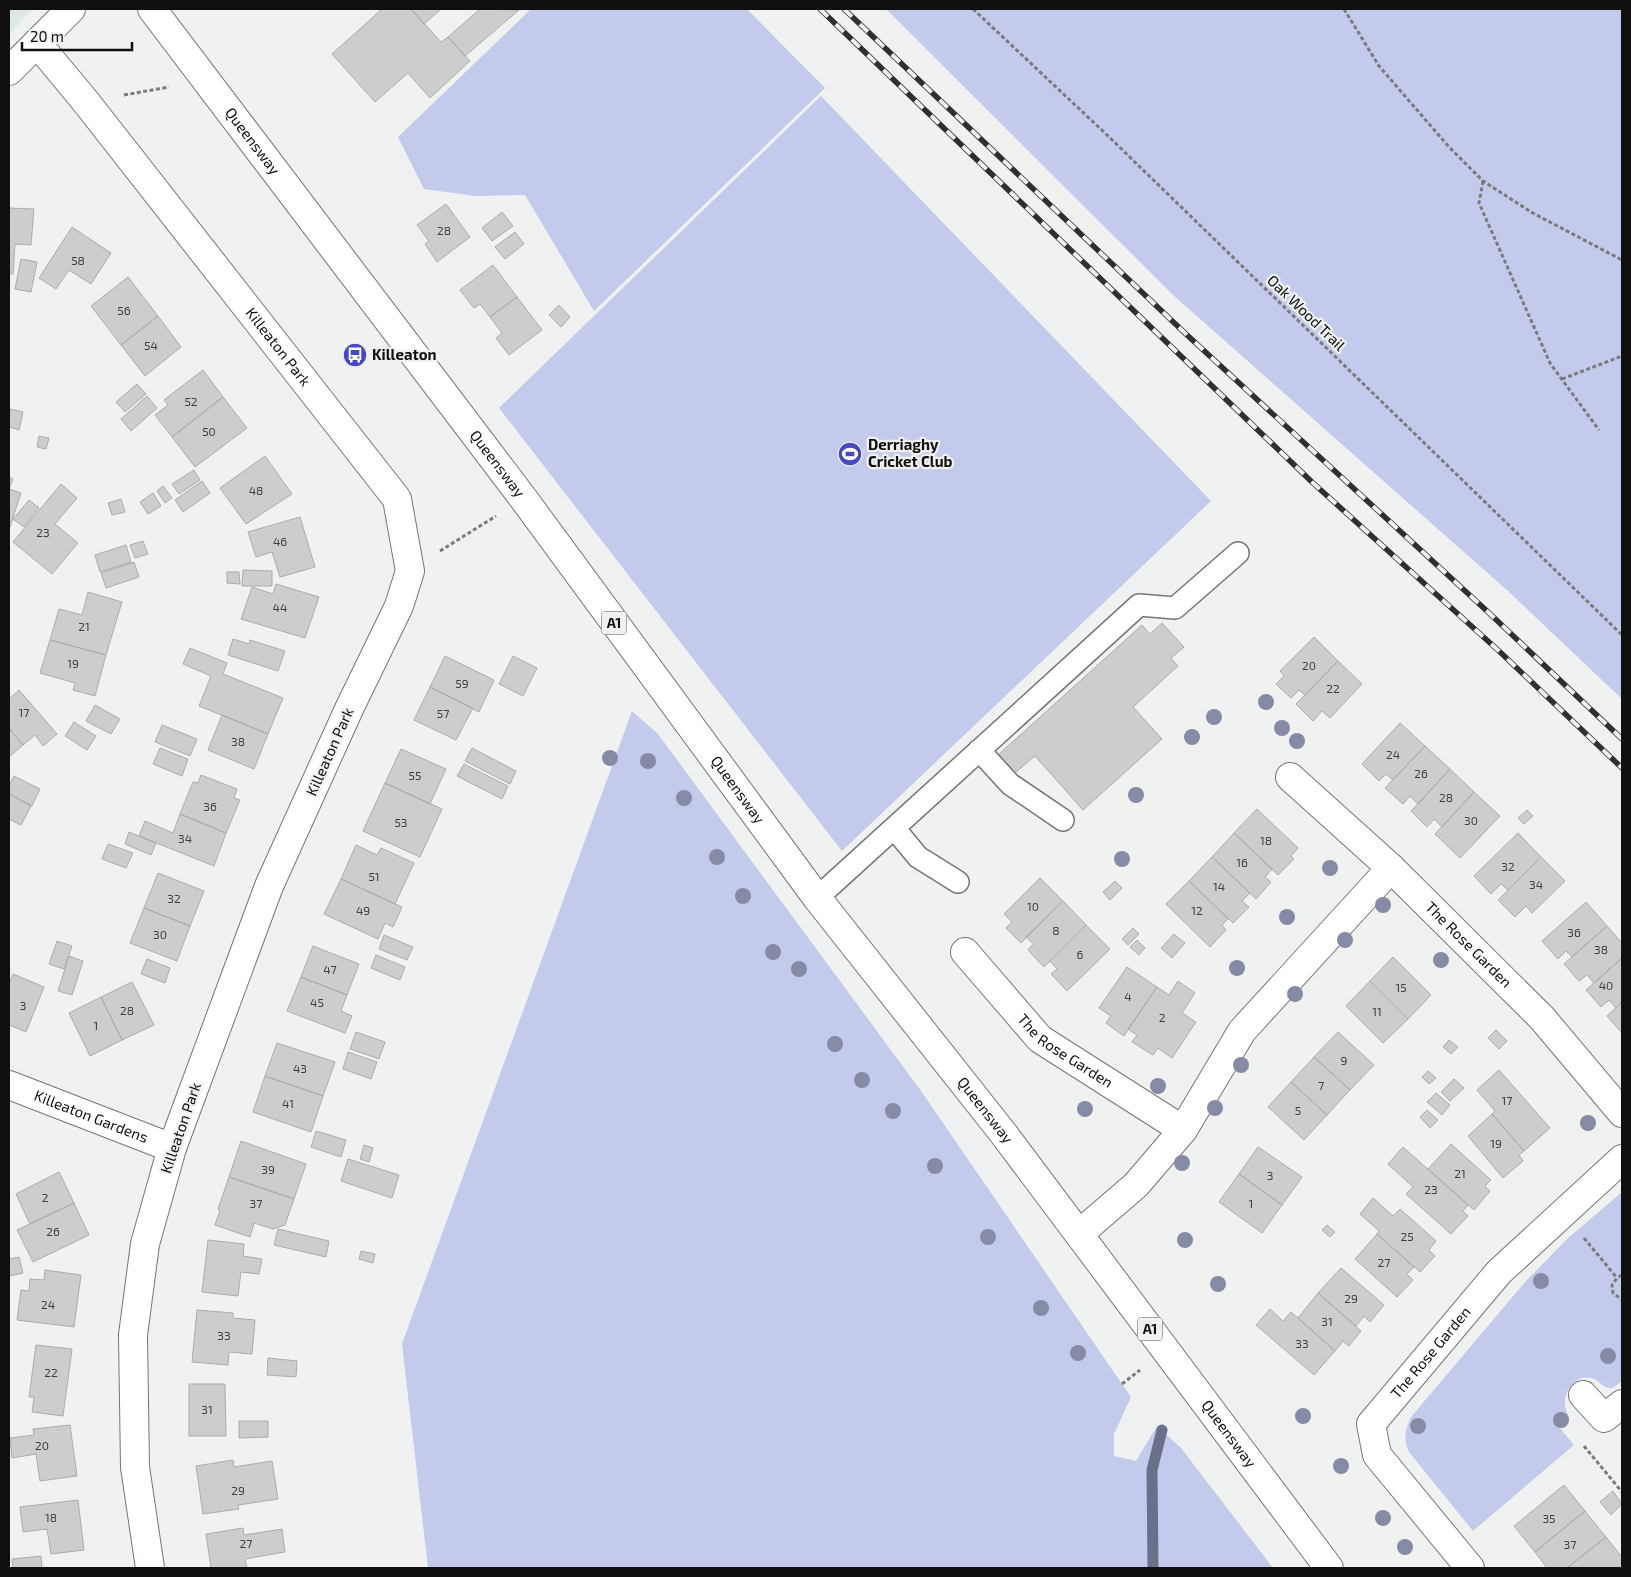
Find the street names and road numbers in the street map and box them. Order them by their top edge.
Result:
street label: Queensway [221,103,284,178]
street label: Oak Wood Trail [1264,271,1350,354]
street label: Killeaton Park [242,304,315,390]
street label: Queensway [466,426,529,500]
road number: A1 [602,612,626,634]
street label: Killeaton Park [302,704,357,799]
street label: Queensway [707,752,769,827]
street label: The Rose Garden [1422,897,1516,991]
street label: The Rose Garden [1014,1010,1117,1091]
street label: Queensway [953,1073,1018,1147]
street label: Killeaton Park [156,1080,204,1175]
street label: Killeaton Gardens [32,1086,151,1146]
street label: The Rose Garden [1386,1303,1474,1402]
road number: A1 [1138,1318,1162,1340]
street label: Queensway [1197,1396,1260,1471]

